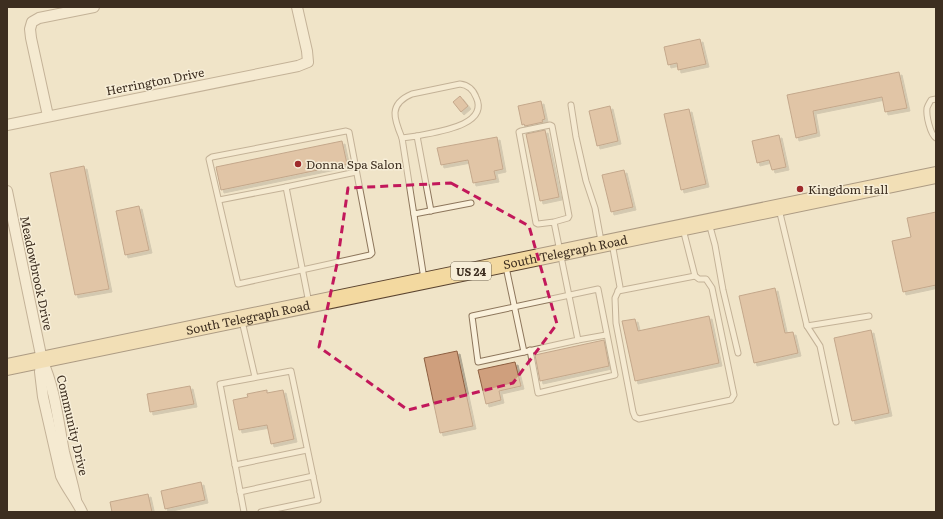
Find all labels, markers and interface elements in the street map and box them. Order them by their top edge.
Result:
street label: Herrington Drive [104,63,206,99]
place label: Donna Spa Salon [306,155,403,173]
marker: Donna Spa Salon [293,159,303,169]
place label: Kingdom Hall [808,180,888,198]
marker: Kingdom Hall [795,184,805,194]
street label: Meadowbrook Drive [16,214,58,332]
street label: South Telegraph Road [501,230,630,273]
road number: US 24 [451,262,491,280]
street label: South Telegraph Road [184,295,312,339]
street label: Community Drive [53,373,93,477]

